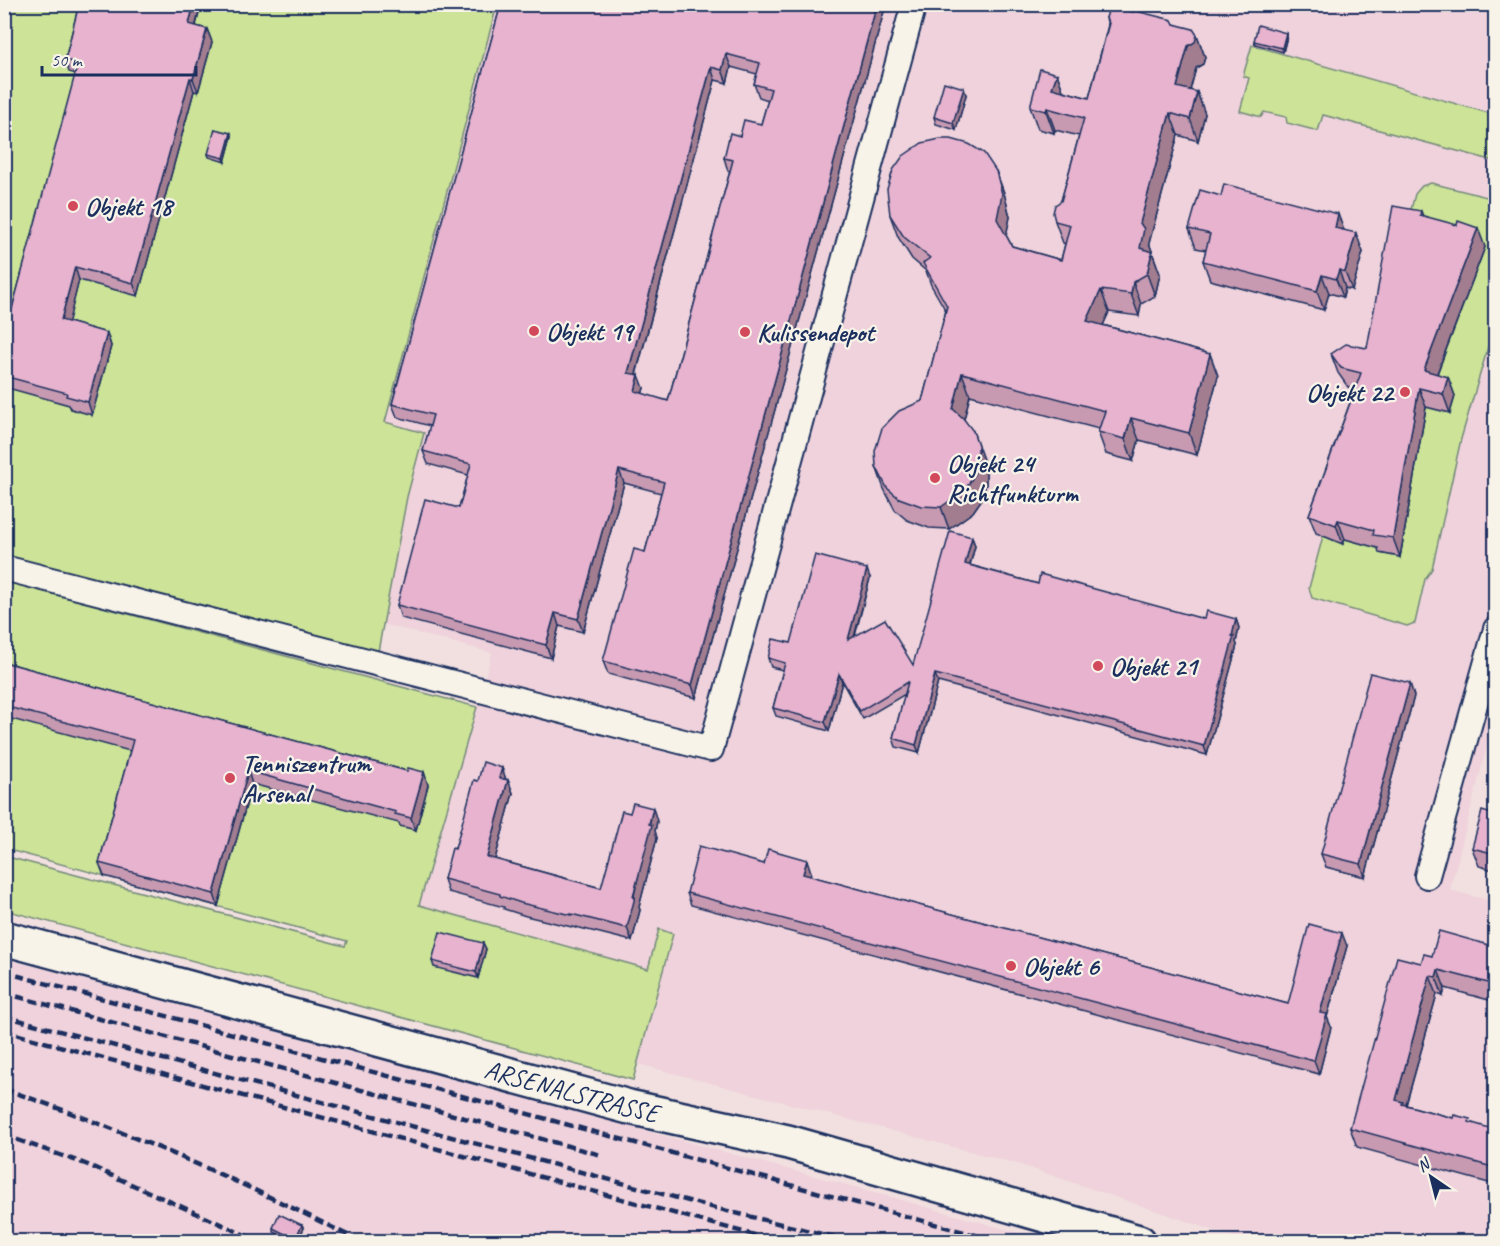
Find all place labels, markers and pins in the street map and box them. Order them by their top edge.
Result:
place label: Objekt 18 [85,190,175,223]
marker: Objekt 18 [66,199,80,213]
place label: Objekt 19 [546,315,635,348]
place label: Kulissendepot [757,316,876,349]
marker: Objekt 19 [527,324,541,338]
marker: Kulissendepot [738,325,752,339]
place label: Objekt 22 [1306,376,1395,409]
marker: Objekt 22 [1398,385,1412,399]
place label: Objekt 24 Richtfunkturm [947,447,1079,510]
marker: Objekt 24 Richtfunkturm [928,471,942,485]
place label: Objekt 21 [1110,650,1200,683]
marker: Objekt 21 [1091,659,1105,673]
place label: Tenniszentrum Arsenal [242,747,373,810]
marker: Tenniszentrum Arsenal [223,771,237,785]
place label: Objekt 6 [1023,950,1101,983]
marker: Objekt 6 [1004,959,1018,973]

